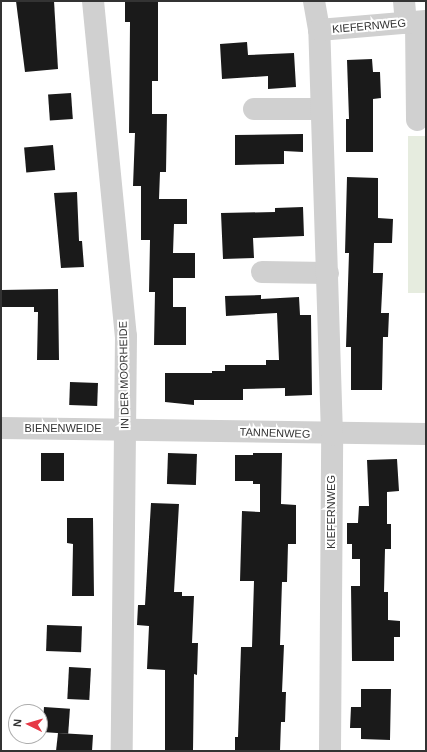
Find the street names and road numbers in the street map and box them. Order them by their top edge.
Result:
street label: KIEFERNWEG [332,16,406,36]
street label: IN DER MOORHEIDE [116,321,132,429]
street label: BIENENWEIDE [24,421,102,435]
street label: TANNENWEG [239,425,311,441]
street label: KIEFERNWEG [324,475,338,549]

